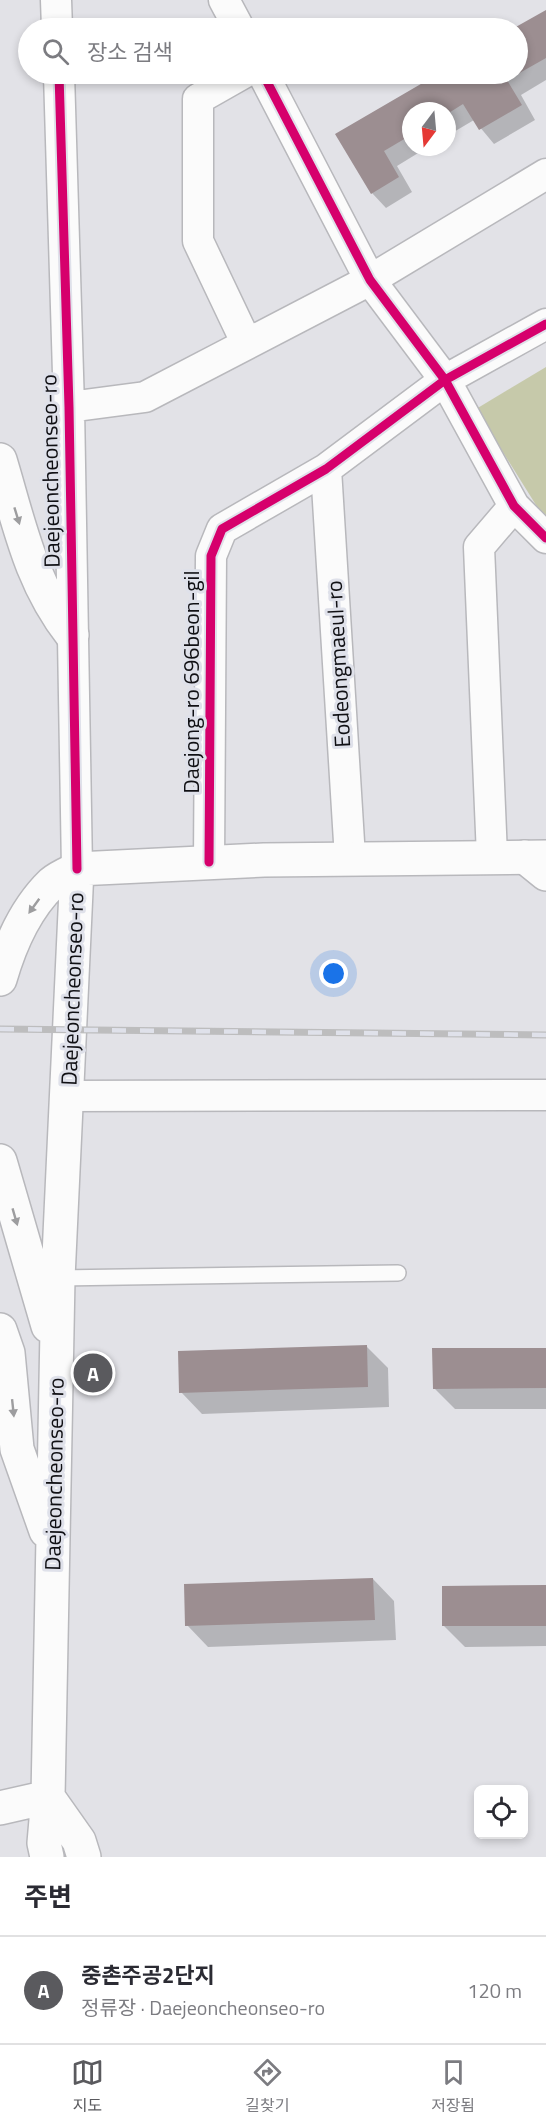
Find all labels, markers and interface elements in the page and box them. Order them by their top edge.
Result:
search box [18,18,528,84]
icon: search [39,35,72,68]
text: 장소 검색 [87,35,173,69]
north arrow [402,102,456,156]
street label: Daejeoncheonseo-ro [31,374,69,568]
one-way arrow [13,507,22,525]
street label: Daejong-ro 696beon-gil [174,570,208,794]
street label: Eodeongmaeul-ro [317,580,359,748]
street label: Daejeoncheonseo-ro [52,892,92,1086]
one-way arrow [28,898,40,914]
your location [319,959,348,988]
one-way arrow [11,1208,20,1226]
pin: A [74,1350,112,1396]
street label: Daejeoncheonseo-ro [35,1377,73,1571]
one-way arrow [8,1399,18,1418]
map controls [474,1785,528,1839]
button: locate [474,1785,528,1839]
text: 주변 [24,1877,72,1916]
text: 중촌주공2단지 [81,1958,215,1992]
text: A [37,1975,50,2006]
text: 120 m [467,1975,522,2006]
text: 정류장 · Daejeoncheonseo-ro [81,1992,325,2023]
tab: 지도 [71,2056,104,2117]
tab: 길찾기 [245,2056,289,2117]
tab: 저장됨 [431,2056,475,2117]

